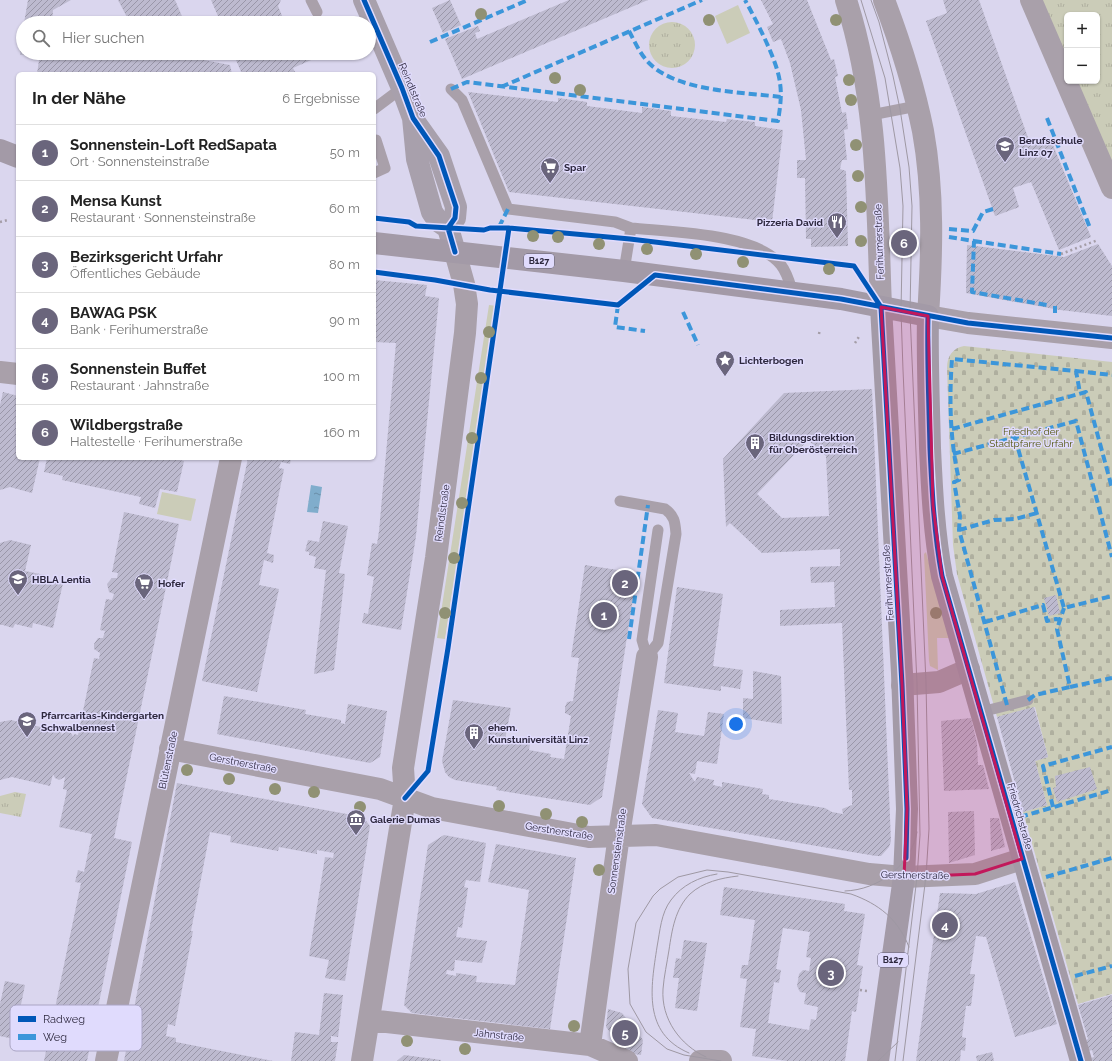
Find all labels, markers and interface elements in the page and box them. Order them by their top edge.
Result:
map controls [1064,12,1100,84]
button: + [1064,12,1100,48]
search box [16,16,376,60]
icon: search [30,27,52,49]
text: Hier suchen [62,29,145,47]
button: − [1064,48,1100,84]
street label: Reindlstraße [397,61,429,119]
text: In der Nähe [32,88,126,108]
text: 6 Ergebnisse [282,91,360,106]
school or university icon: Berufsschule Linz 07 [994,135,1016,163]
place label: Berufsschule Linz 07 [1019,135,1082,158]
text: Sonnenstein-Loft RedSapata [70,136,277,154]
text: 1 [42,145,48,160]
text: 50 m [330,145,360,160]
text: Ort · Sonnensteinstraße [70,154,209,169]
supermarket icon: Spar [539,156,561,184]
place label: Spar [564,162,586,173]
text: Mensa Kunst [70,192,162,210]
text: 2 [41,201,49,216]
text: 60 m [329,201,360,216]
street label: Ferihumerstraße [872,204,886,280]
text: Restaurant · Sonnensteinstraße [70,210,256,225]
restaurant icon: Pizzeria David [826,211,848,239]
place label: Pizzeria David [757,217,824,228]
pin: 6 [891,228,917,258]
text: Bezirksgericht Urfahr [70,248,223,266]
road number: B127 [524,254,554,268]
text: 3 [41,257,49,272]
text: 80 m [329,257,360,272]
text: Öffentliches Gebäude [70,266,200,281]
text: BAWAG PSK [70,304,157,322]
text: 4 [41,313,49,328]
text: 90 m [329,313,360,328]
text: Bank · Ferihumerstraße [70,322,208,337]
place icon: Lichterbogen [714,349,736,377]
place label: Lichterbogen [739,355,803,366]
text: Sonnenstein Buffet [70,360,207,378]
text: 5 [41,369,49,384]
text: 100 m [323,369,360,384]
text: Restaurant · Jahnstraße [70,378,209,393]
text: Wildbergstraße [70,416,183,434]
text: 6 [41,425,49,440]
text: 160 m [323,425,360,440]
park label: Friedhof der Stadtpfarre Urfahr [989,426,1073,449]
building icon: Bildungsdirektion für Oberösterreich [744,432,766,460]
place label: Bildungsdirektion für Oberösterreich [769,432,857,455]
text: Haltestelle · Ferihumerstraße [70,434,243,449]
street label: Reindlstraße [433,484,451,542]
street label: Ferihumerstraße [881,545,895,621]
school or university icon: HBLA Lentia [7,568,29,596]
pin: 2 [612,568,638,598]
supermarket icon: Hofer [133,572,155,600]
place label: HBLA Lentia [32,574,91,585]
place label: Hofer [158,578,185,589]
pin: 1 [591,600,617,630]
school or university icon: Pfarrcaritas-Kindergarten Schwalbennest [16,710,38,738]
place label: Pfarrcaritas-Kindergarten Schwalbennest [41,710,164,733]
your location [726,714,746,734]
building icon: ehem. Kunstuniversität Linz [463,722,485,750]
place label: ehem. Kunstuniversität Linz [488,722,588,745]
street label: Blütenstraße [157,730,180,790]
street label: Gerstnerstraße [208,751,278,775]
street label: Friedrichstraße [1005,781,1035,851]
museum icon: Galerie Dumas [345,808,367,836]
street label: Sonnensteinstraße [606,808,628,894]
place label: Galerie Dumas [370,814,440,825]
street label: Gerstnerstraße [524,820,594,842]
street label: Gerstnerstraße [881,869,949,881]
pin: 4 [932,910,958,940]
road number: B127 [878,953,908,967]
pin: 3 [818,958,844,988]
legend [10,1005,142,1051]
text: Radweg [43,1013,85,1026]
pin: 5 [612,1018,638,1048]
street label: Jahnstraße [473,1027,525,1043]
text: Weg [43,1031,67,1044]

